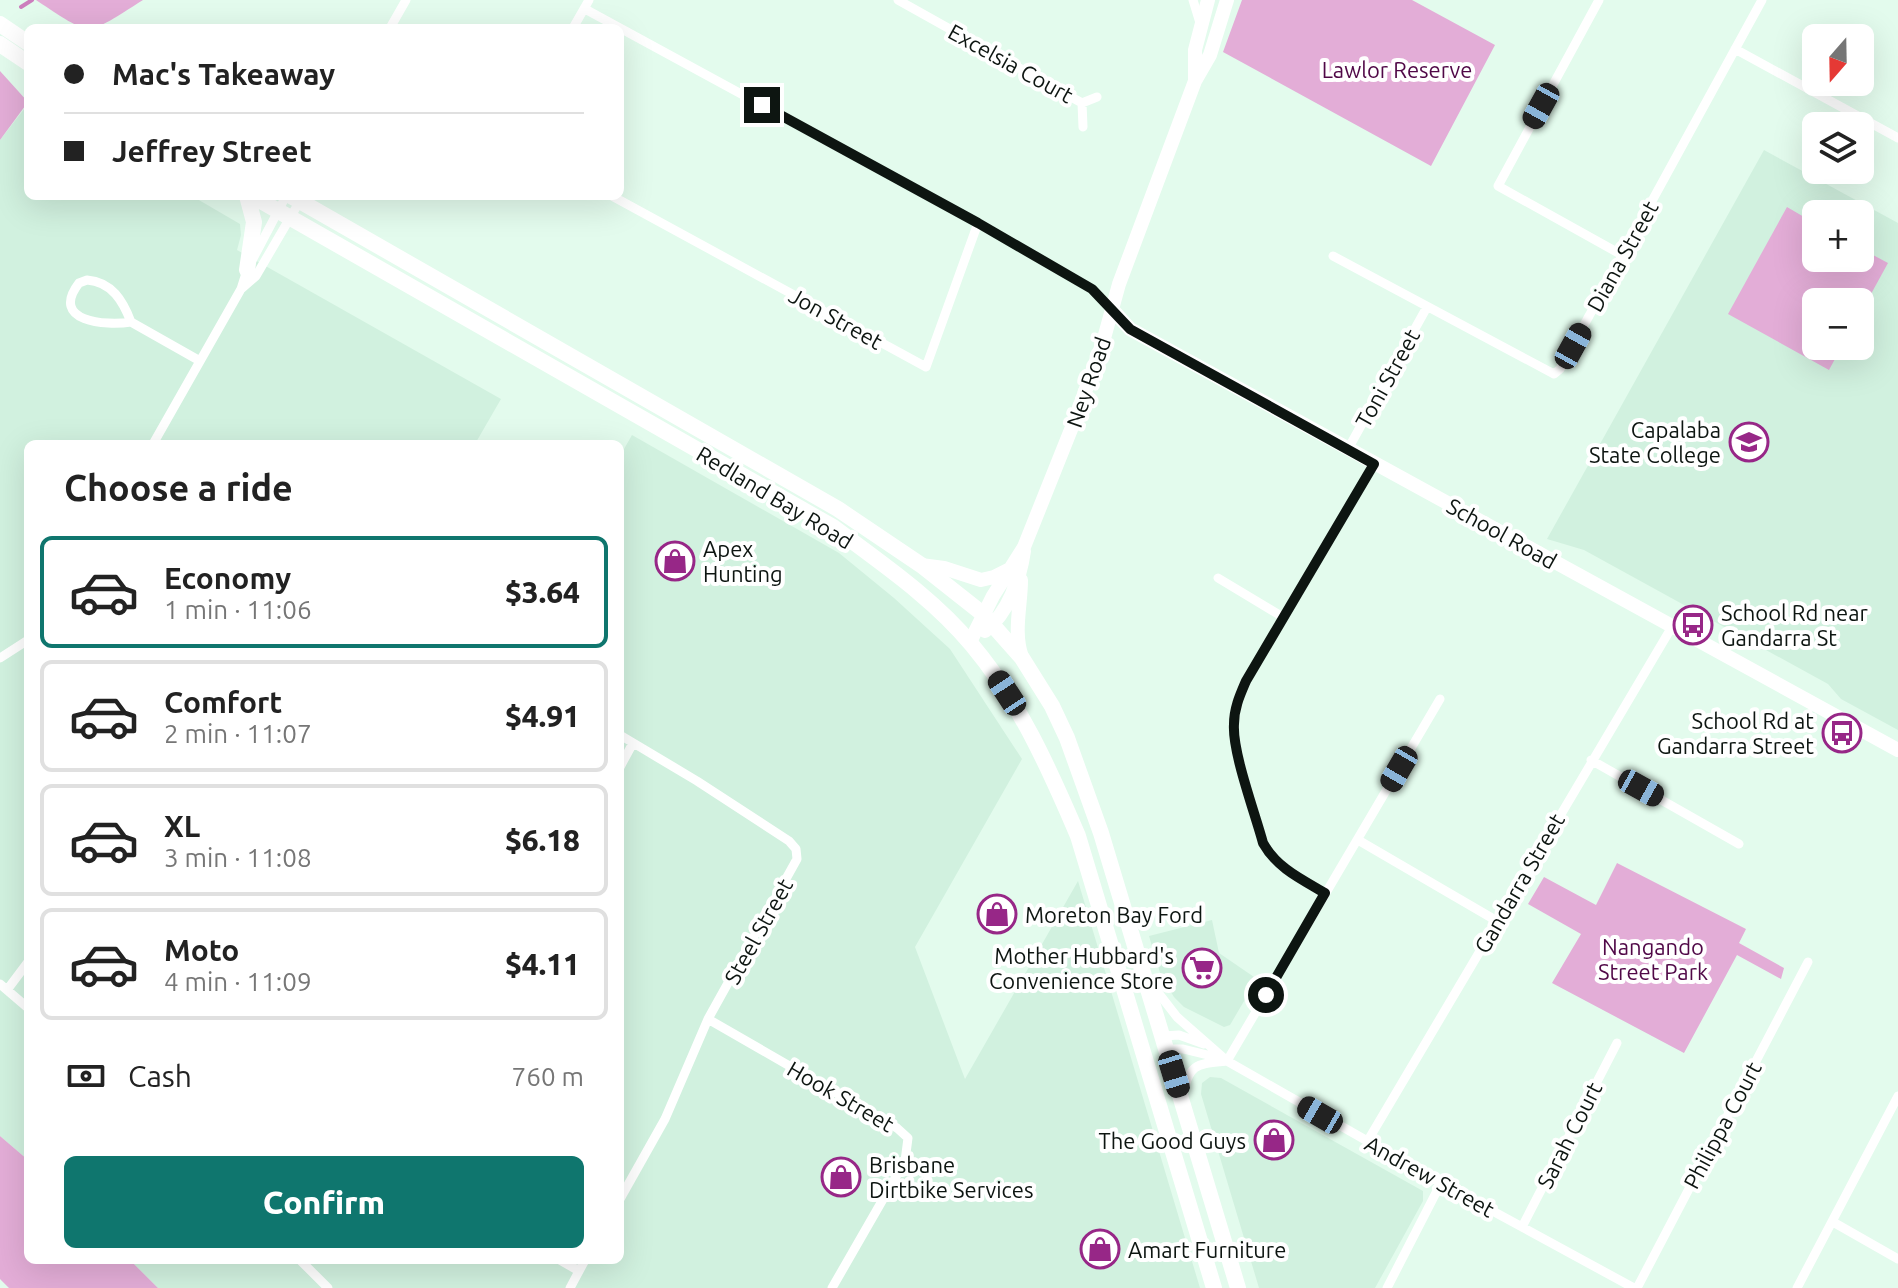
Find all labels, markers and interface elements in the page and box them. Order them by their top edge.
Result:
street label: Excelsia Court [944,18,1078,108]
north arrow [1802,24,1874,96]
map controls [1802,24,1874,360]
text: Mac's Takeaway [112,57,335,91]
park label: Lawlor Reserve [1322,57,1472,82]
car [1519,79,1563,133]
route end [744,87,780,123]
button: layers [1802,112,1874,184]
text: Jeffrey Street [112,134,312,168]
street label: Diana Street [1581,196,1663,316]
button: + [1802,200,1874,272]
street label: Jon Street [785,282,887,354]
button: − [1802,288,1874,360]
car [1551,319,1595,373]
street label: Toni Street [1350,324,1424,431]
street label: Ney Road [1061,333,1115,431]
place label: Capalaba State College [1589,417,1721,467]
school or university icon: Capalaba State College [1728,421,1770,463]
street label: Redland Bay Road [692,440,858,554]
text: Choose a ride [64,467,293,508]
street label: School Road [1443,493,1561,573]
place label: Apex Hunting [703,536,783,586]
shop icon: Apex Hunting [654,540,696,582]
icon: car [68,556,140,628]
text: Economy [164,561,291,595]
text: $3.64 [505,575,580,609]
text: 1 min · 11:06 [164,595,312,624]
place label: School Rd near Gandarra St [1721,600,1868,650]
bus stop icon: School Rd near Gandarra St [1672,604,1714,646]
car [984,666,1030,720]
icon: car [68,680,140,752]
text: Comfort [164,685,282,719]
text: $4.91 [505,699,580,733]
place label: School Rd at Gandarra Street [1657,708,1814,758]
bus stop icon: School Rd at Gandarra Street [1821,712,1863,754]
text: 2 min · 11:07 [164,719,312,748]
car [1377,742,1421,796]
car [1614,766,1668,810]
icon: car [68,804,140,876]
street label: Gandarra Street [1469,808,1569,957]
text: XL [164,809,200,843]
text: $6.18 [505,823,580,857]
text: 3 min · 11:08 [164,843,312,872]
street label: Steel Street [719,874,797,988]
shop icon: Moreton Bay Ford [976,893,1018,935]
place label: Moreton Bay Ford [1025,902,1203,927]
icon: car [68,928,140,1000]
text: Moto [164,933,239,967]
park label: Nangando Street Park [1598,934,1708,984]
place label: Mother Hubbard's Convenience Store [989,943,1174,993]
text: $4.11 [505,947,580,981]
supermarket icon: Mother Hubbard's Convenience Store [1181,947,1223,989]
text: 4 min · 11:09 [164,967,312,996]
route start [1248,977,1284,1013]
car [1156,1048,1192,1100]
icon: cash [64,1054,108,1098]
street label: Hook Street [783,1056,899,1137]
street label: Philippa Court [1678,1057,1766,1193]
text: Cash [128,1059,192,1093]
text: 760 m [512,1062,584,1091]
street label: Sarah Court [1532,1077,1607,1192]
car [1293,1093,1347,1137]
shop icon: The Good Guys [1253,1119,1295,1161]
place label: The Good Guys [1099,1128,1246,1153]
street label: Andrew Street [1361,1130,1499,1222]
place label: Brisbane Dirtbike Services [869,1152,1033,1202]
button: Confirm [64,1156,584,1248]
shop icon: Brisbane Dirtbike Services [820,1156,862,1198]
shop icon: Amart Furniture [1079,1228,1121,1270]
place label: Amart Furniture [1128,1237,1286,1262]

